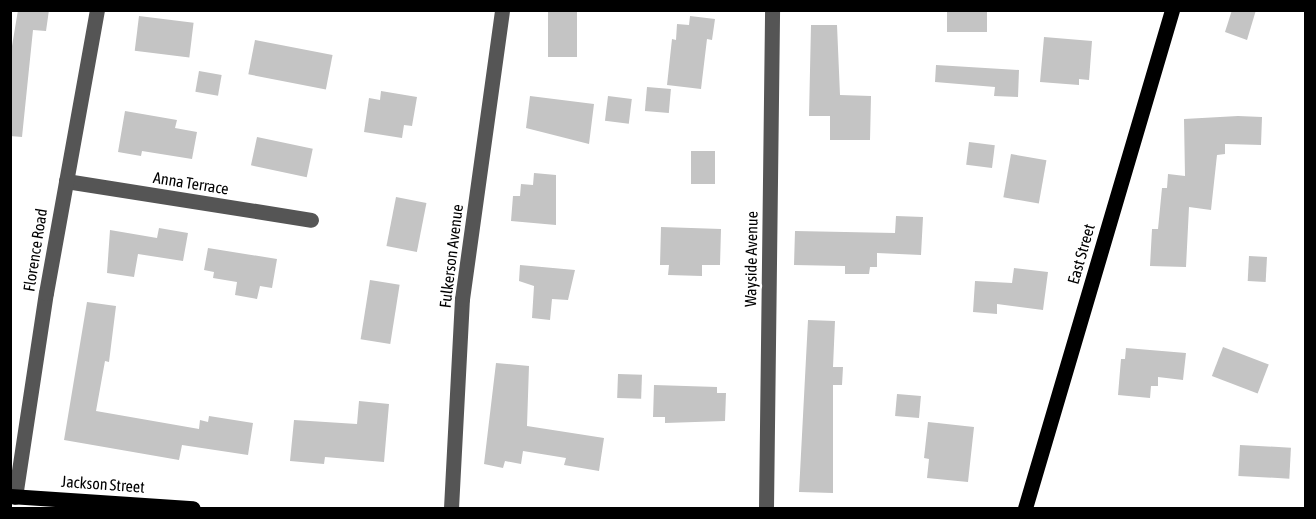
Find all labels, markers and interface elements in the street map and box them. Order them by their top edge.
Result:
street label: Anna Terrace [152,168,230,198]
street label: Fulkerson Avenue [435,203,467,309]
street label: Florence Road [19,207,51,293]
street label: Wayside Avenue [741,211,761,307]
street label: East Street [1063,222,1099,286]
street label: Jackson Street [61,472,145,496]

